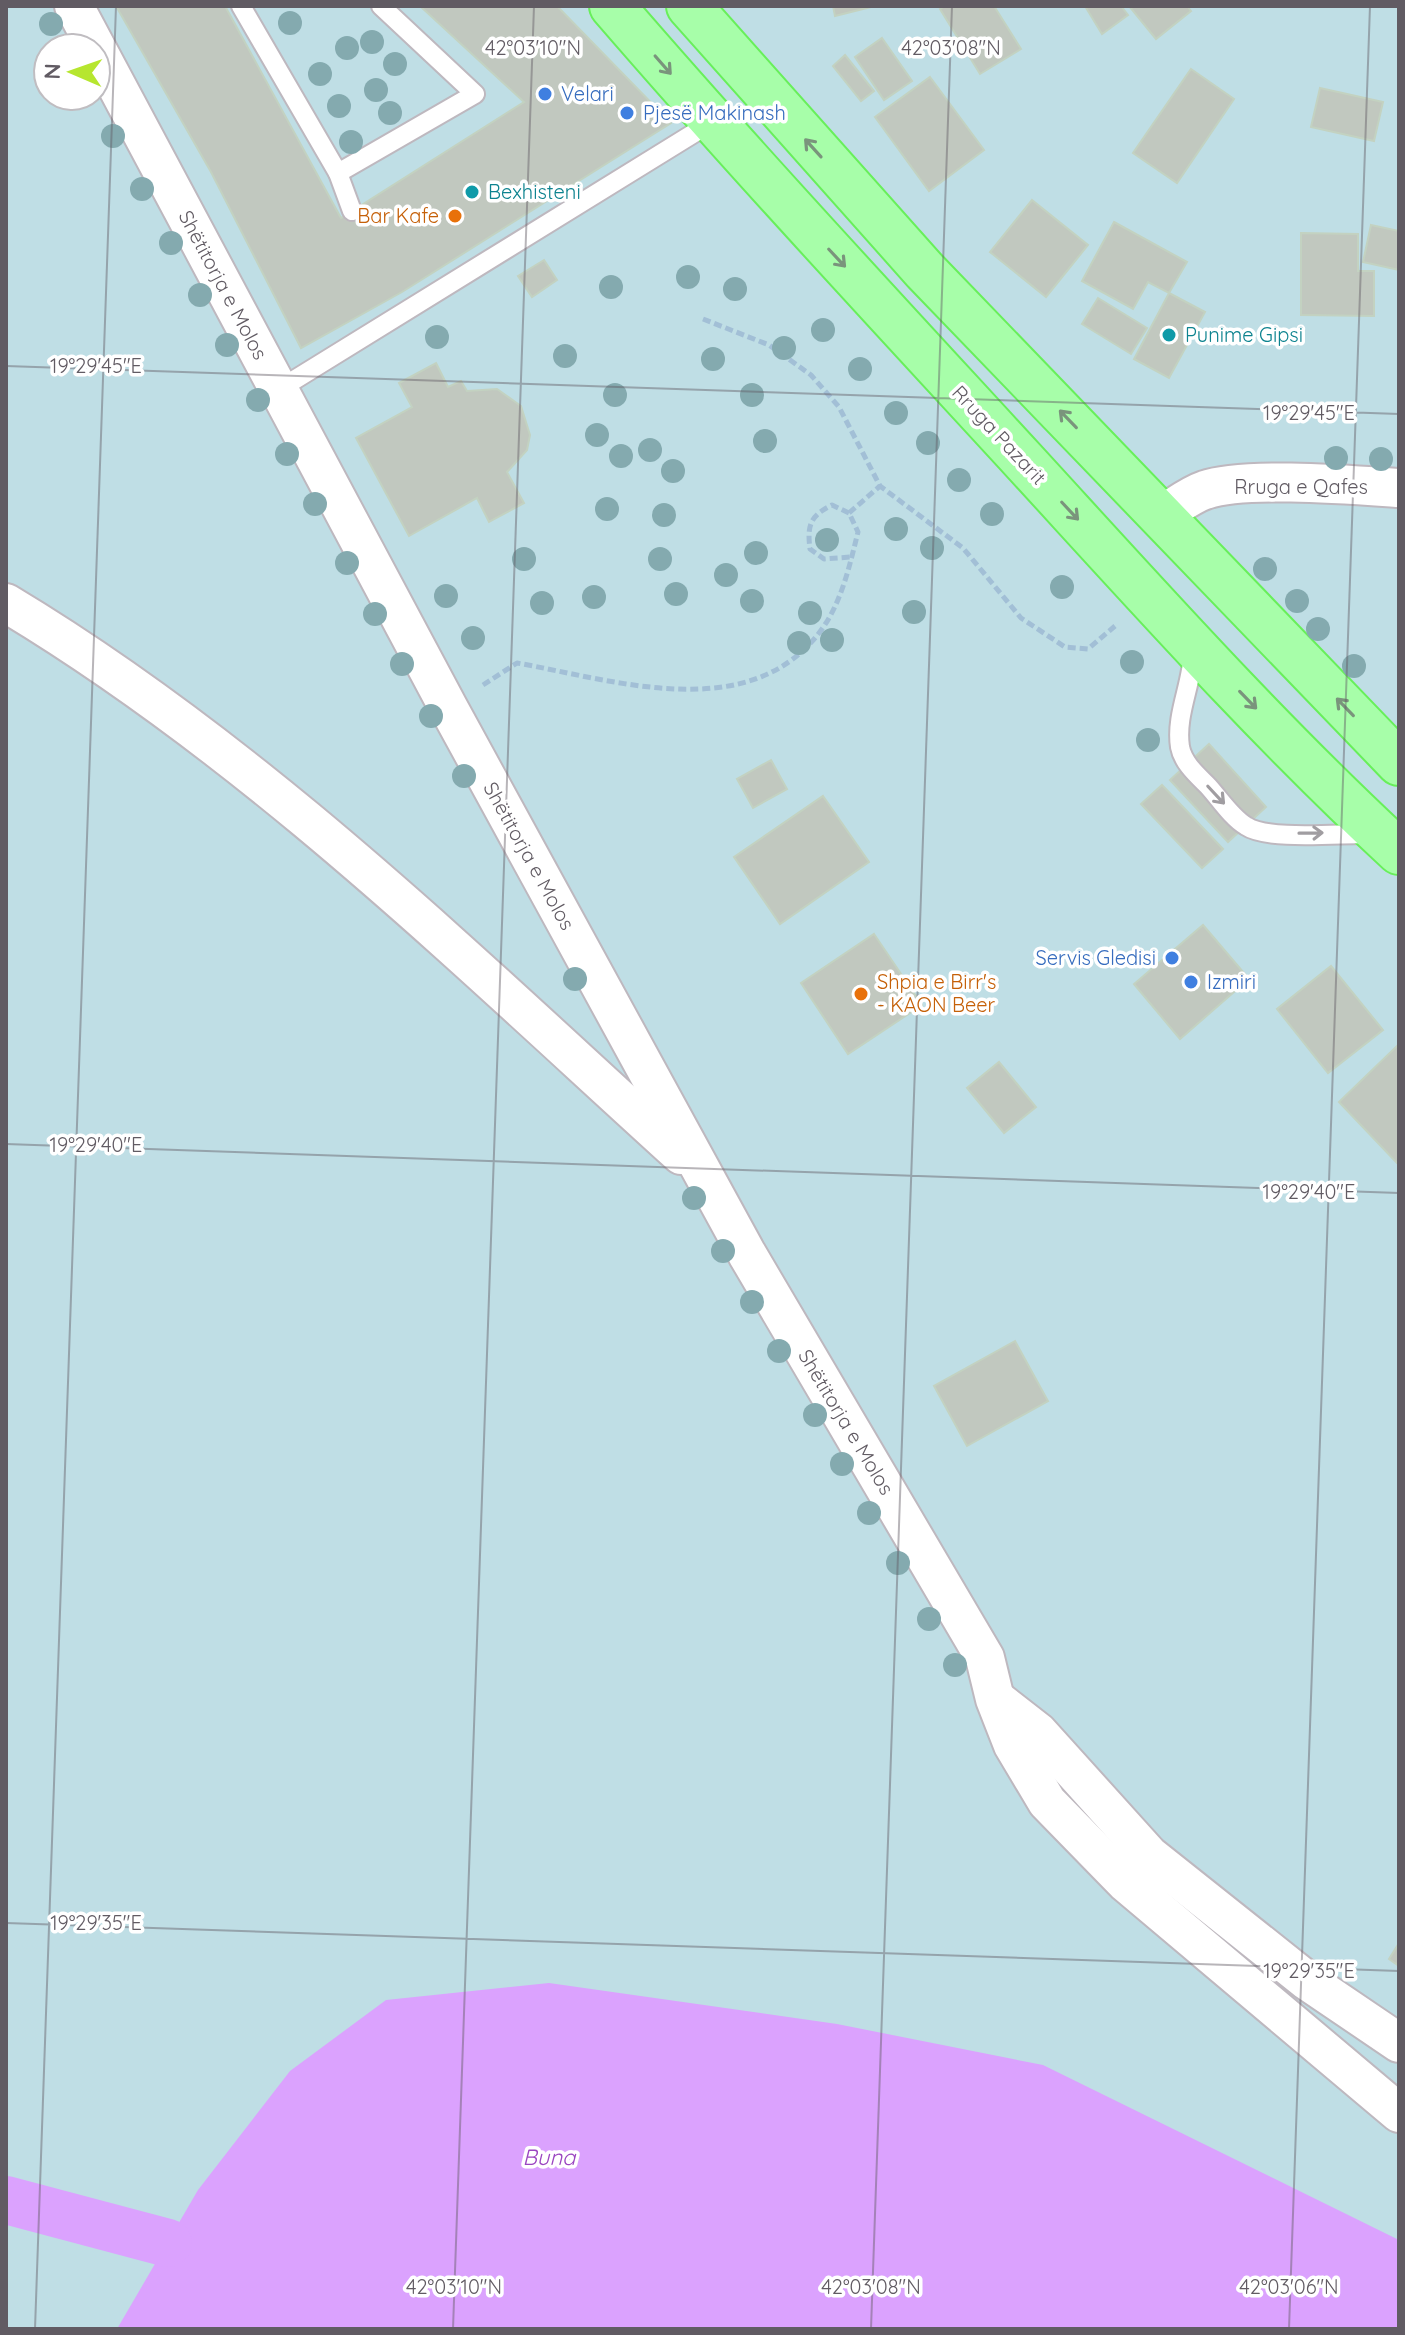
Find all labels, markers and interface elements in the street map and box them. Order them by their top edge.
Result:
north arrow [32,32,112,112]
text: 42°03'10"N [485,35,581,60]
text: 42°03'08"N [901,35,1001,60]
one-way arrow [653,54,671,75]
text: N [38,63,66,80]
place label: Velari [561,81,614,106]
marker: Velari [536,85,554,103]
place label: Pjesë Makinash [643,100,786,125]
marker: Pjesë Makinash [618,104,636,122]
one-way arrow [804,138,822,158]
place label: Bexhisteni [488,179,581,204]
marker: Bexhisteni [463,183,481,201]
place label: Bar Kafe [357,203,439,228]
street label: Shëtitorja e Molos [174,206,273,364]
marker: Bar Kafe [446,207,464,225]
one-way arrow [827,248,846,268]
place label: Punime Gipsi [1185,322,1303,347]
marker: Punime Gipsi [1160,326,1178,344]
text: 19°29'45"E [50,353,142,378]
street label: Rruga Pazarit [947,380,1052,490]
text: 19°29'45"E [1263,400,1355,425]
one-way arrow [1059,410,1078,429]
street label: Rruga e Qafes [1234,474,1368,499]
one-way arrow [1060,501,1079,521]
one-way arrow [1239,690,1258,710]
one-way arrow [1335,697,1354,717]
street label: Shëtitorja e Molos [478,777,580,934]
one-way arrow [1207,785,1226,805]
one-way arrow [1297,826,1324,841]
place label: Servis Gledisi [1035,945,1156,970]
marker: Servis Gledisi [1163,949,1181,967]
place label: Shpia e Birr's - KAON Beer [877,969,996,1017]
place label: Izmiri [1207,969,1256,994]
marker: Izmiri [1182,973,1200,991]
marker: Shpia e Birr's - KAON Beer [852,985,870,1003]
text: 19°29'40"E [50,1132,142,1157]
text: 19°29'40"E [1263,1179,1355,1204]
street label: Shëtitorja e Molos [793,1344,900,1499]
text: 19°29'35"E [50,1910,142,1935]
text: 19°29'35"E [1263,1958,1355,1983]
water label: Buna [523,2143,577,2171]
text: 42°03'10"N [406,2274,502,2299]
text: 42°03'08"N [821,2274,921,2299]
text: 42°03'06"N [1239,2274,1339,2299]

